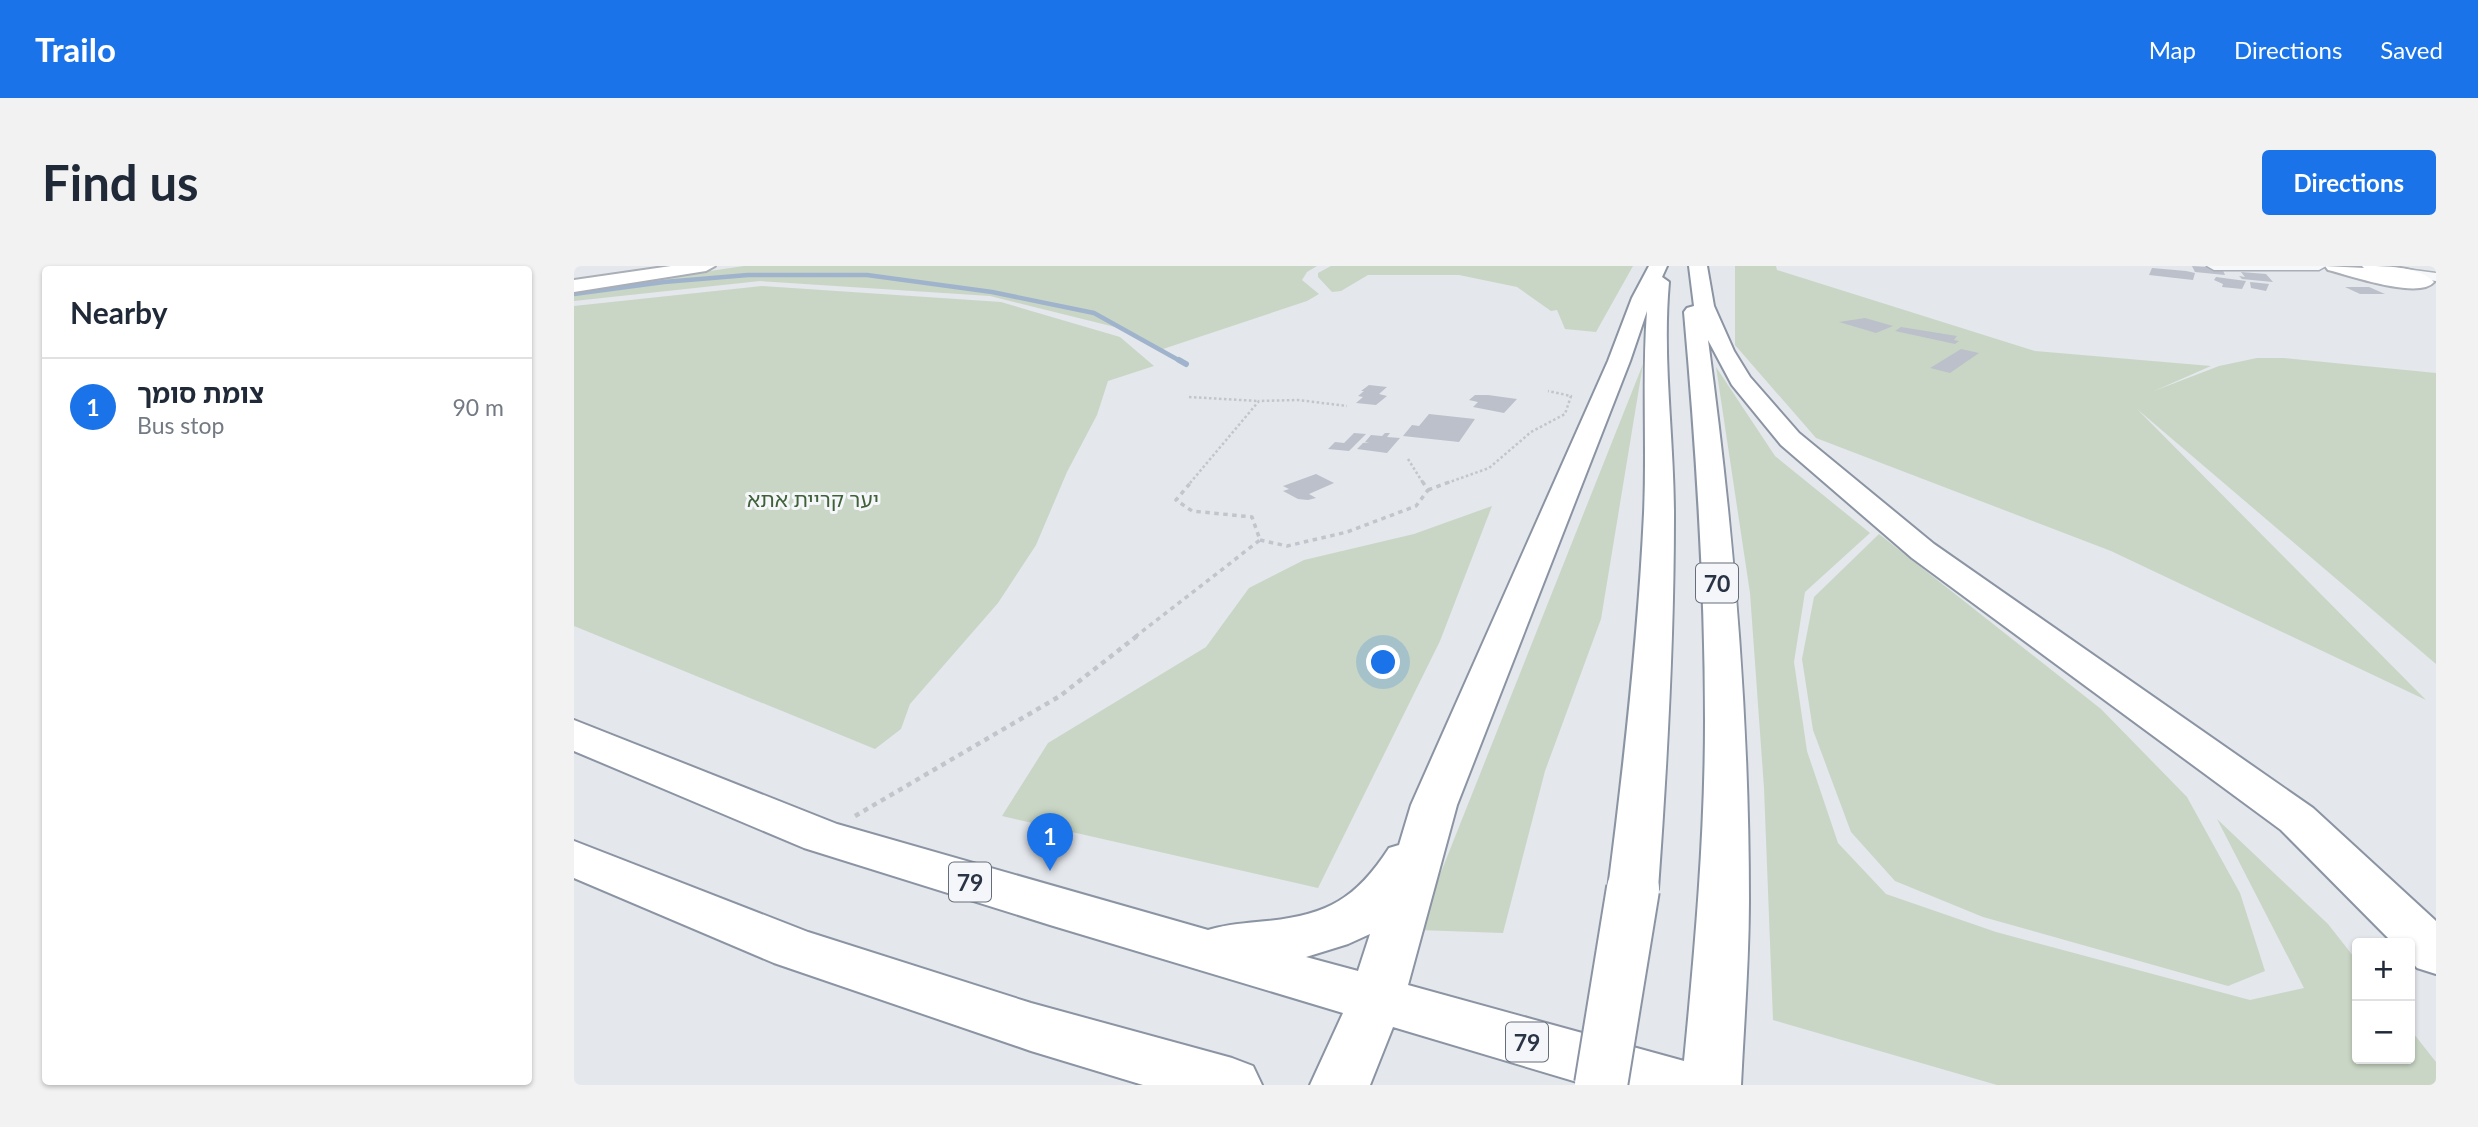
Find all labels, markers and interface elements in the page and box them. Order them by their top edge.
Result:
text: Trailo [35,29,116,69]
text: Map [2149,35,2196,64]
text: Directions [2234,35,2342,64]
text: Saved [2380,35,2443,64]
button: Directions [2262,150,2436,215]
text: Find us [42,153,199,211]
text: Nearby [70,294,168,330]
text: צומת סומך [137,377,264,409]
text: 1 [86,393,100,421]
text: 90 m [453,393,504,421]
text: Bus stop [137,411,224,439]
park label: יער קריית אתא [747,486,879,511]
road number: 70 [1696,564,1738,602]
your location [1366,645,1400,679]
pin: 1 [1027,813,1073,871]
road number: 79 [949,862,991,902]
map controls [2352,938,2415,1064]
button: + [2352,938,2415,1001]
button: − [2352,1001,2415,1064]
road number: 79 [1506,1022,1548,1062]

